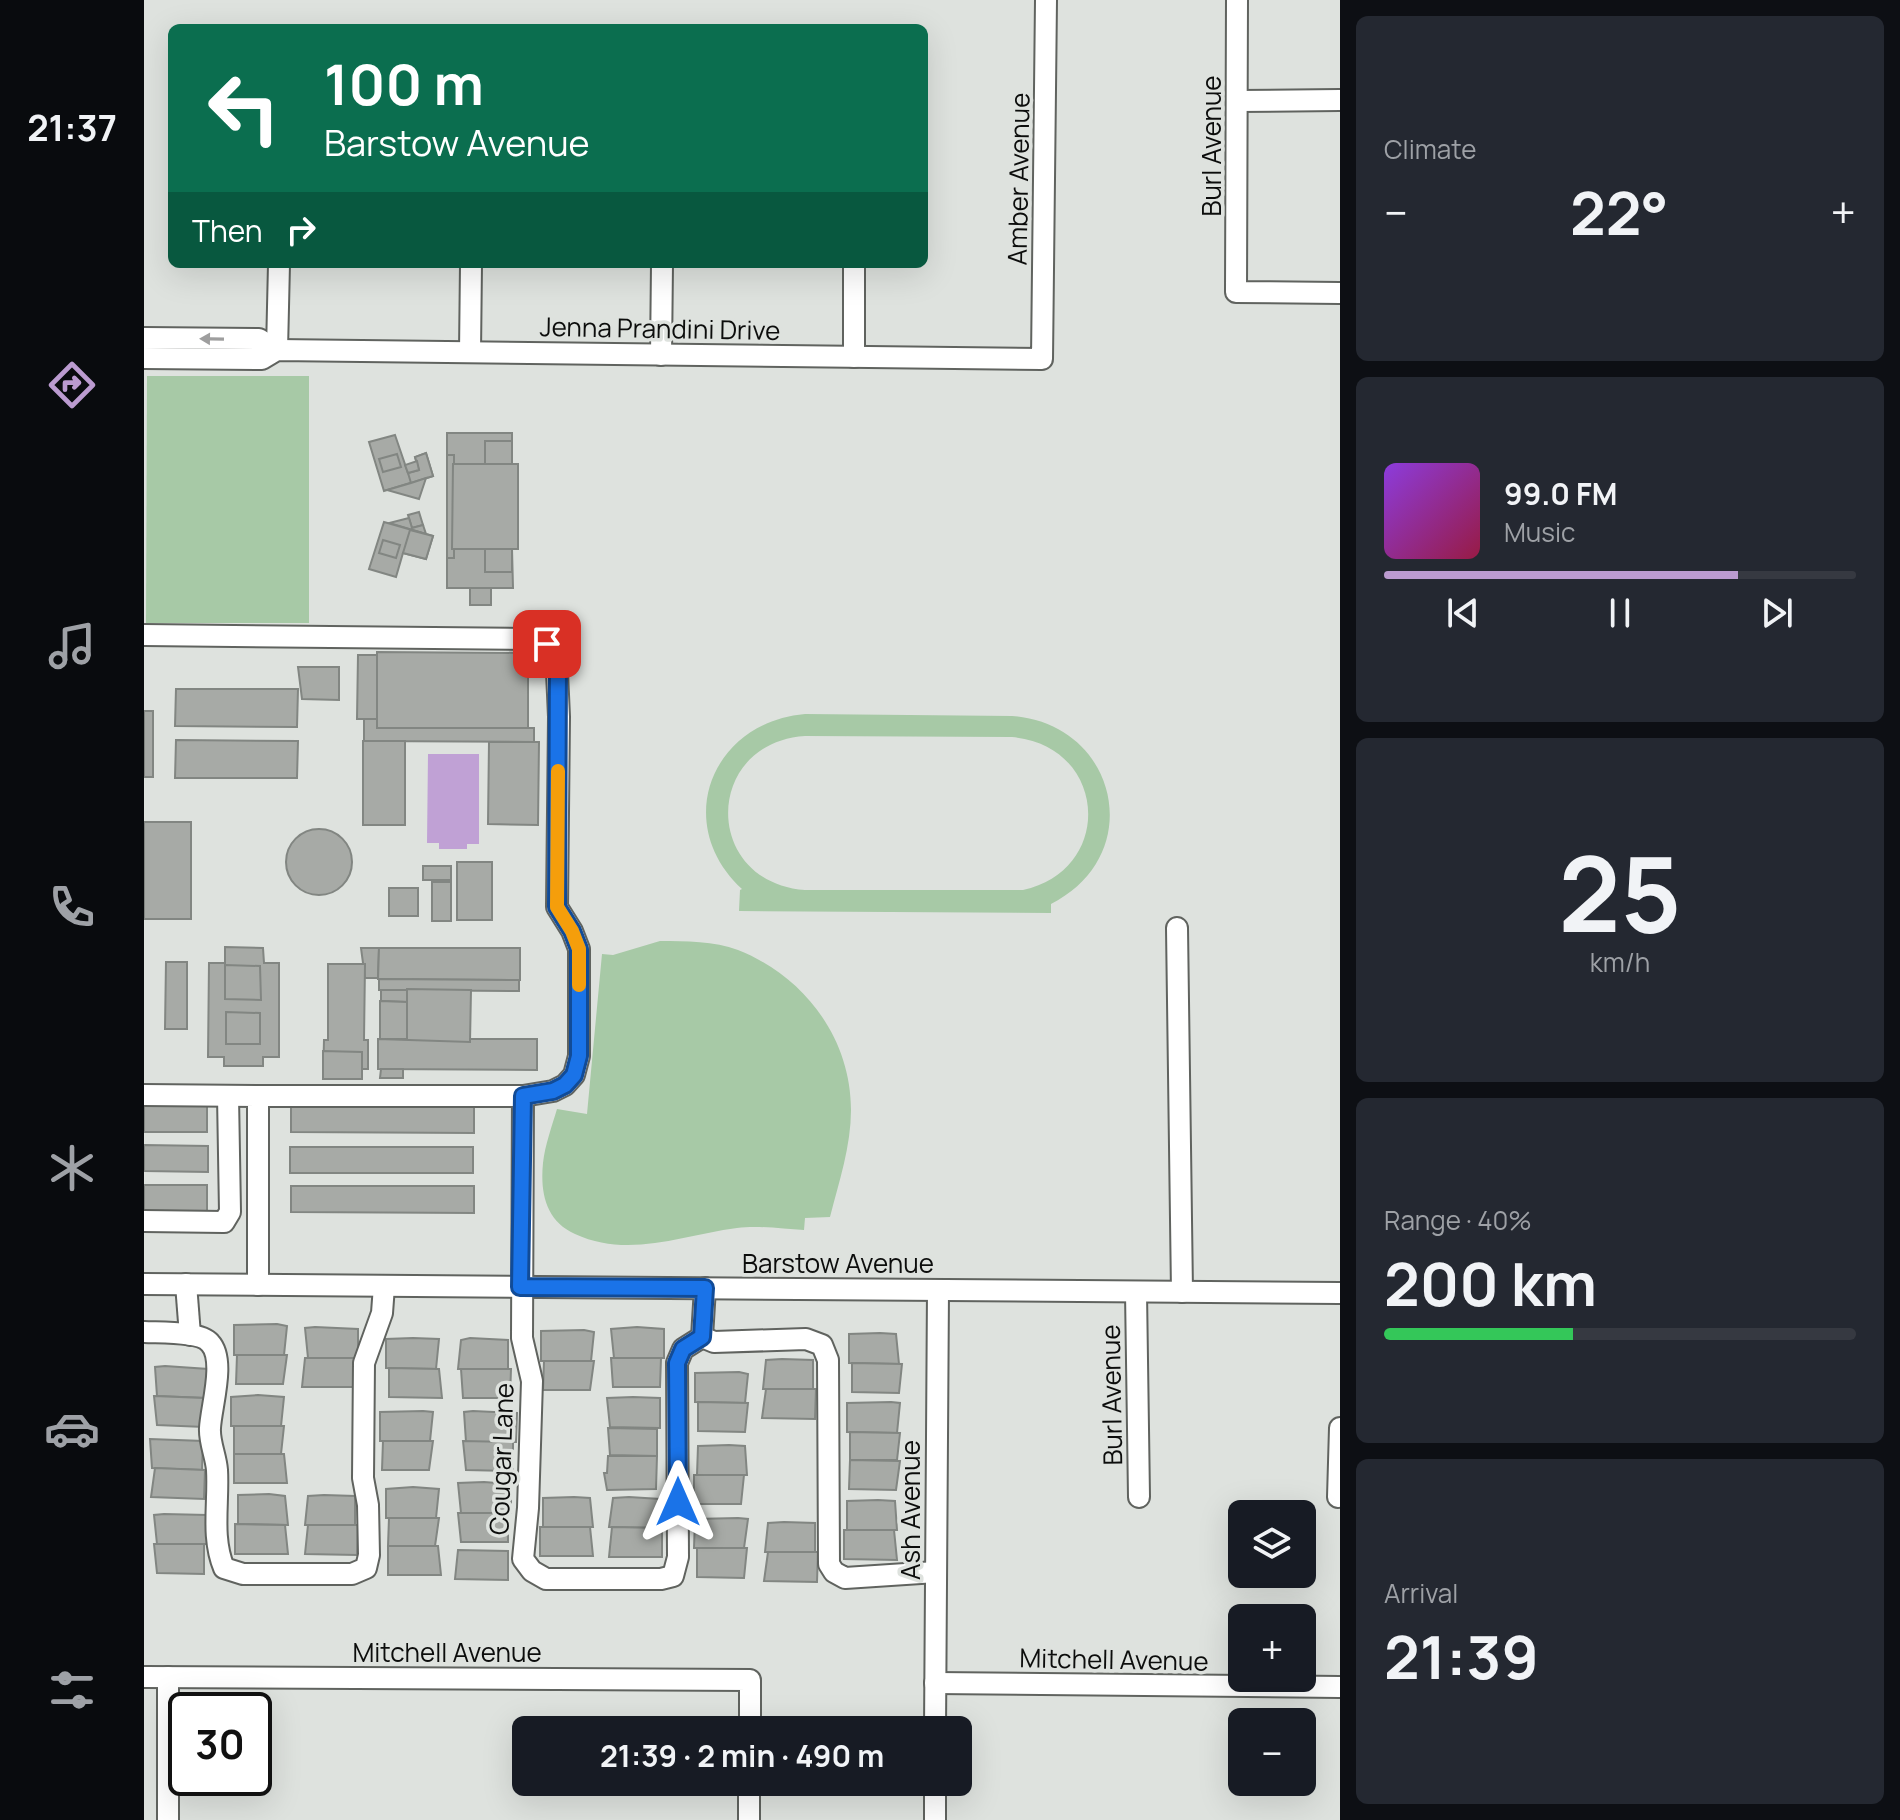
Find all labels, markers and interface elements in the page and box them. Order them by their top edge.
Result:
text: 100 m [324,45,484,122]
icon: left [192,56,296,160]
street label: Burl Avenue [1193,75,1229,217]
street label: Amber Avenue [998,92,1038,266]
text: 21:37 [27,103,117,152]
text: Barstow Avenue [324,118,590,167]
text: Climate [1384,131,1476,167]
text: 22° [1570,171,1668,253]
text: − [1384,182,1408,242]
text: + [1831,182,1856,242]
icon: right [279,208,323,252]
text: Then [192,210,263,251]
street label: Jenna Prandini Drive [539,308,781,348]
one-way arrow [199,332,224,345]
icon: directions [44,357,100,413]
text: 99.0 FM [1504,473,1617,514]
text: Music [1504,514,1575,550]
icon: previous [1441,591,1485,635]
icon: pause [1598,591,1642,635]
icon: next [1755,591,1799,635]
pin [513,610,581,678]
icon: music [44,618,100,674]
icon: arrive [525,622,569,666]
text: 25 [1559,821,1681,963]
icon: phone [44,879,100,935]
text: km/h [1590,944,1650,980]
icon: climate [44,1140,100,1196]
text: Range · 40% [1384,1202,1532,1238]
text: 200 km [1384,1242,1597,1324]
street label: Barstow Avenue [742,1245,934,1281]
street label: Burl Avenue [1092,1324,1130,1466]
street label: Cougar Lane [480,1382,522,1536]
icon: car [44,1401,100,1457]
street label: Ash Avenue [892,1440,928,1580]
position arrow [636,1460,720,1544]
map controls [1228,1500,1316,1796]
button: layers [1228,1500,1316,1588]
text: Arrival [1384,1575,1458,1611]
button: + [1228,1604,1316,1692]
text: 21:39 [1384,1615,1539,1697]
street label: Mitchell Avenue [352,1634,542,1670]
street label: Mitchell Avenue [1019,1639,1209,1679]
icon: filters [44,1662,100,1718]
speed limit sign: 30 [168,1692,272,1796]
button: − [1228,1708,1316,1796]
text: 21:39 · 2 min · 490 m [600,1735,884,1776]

